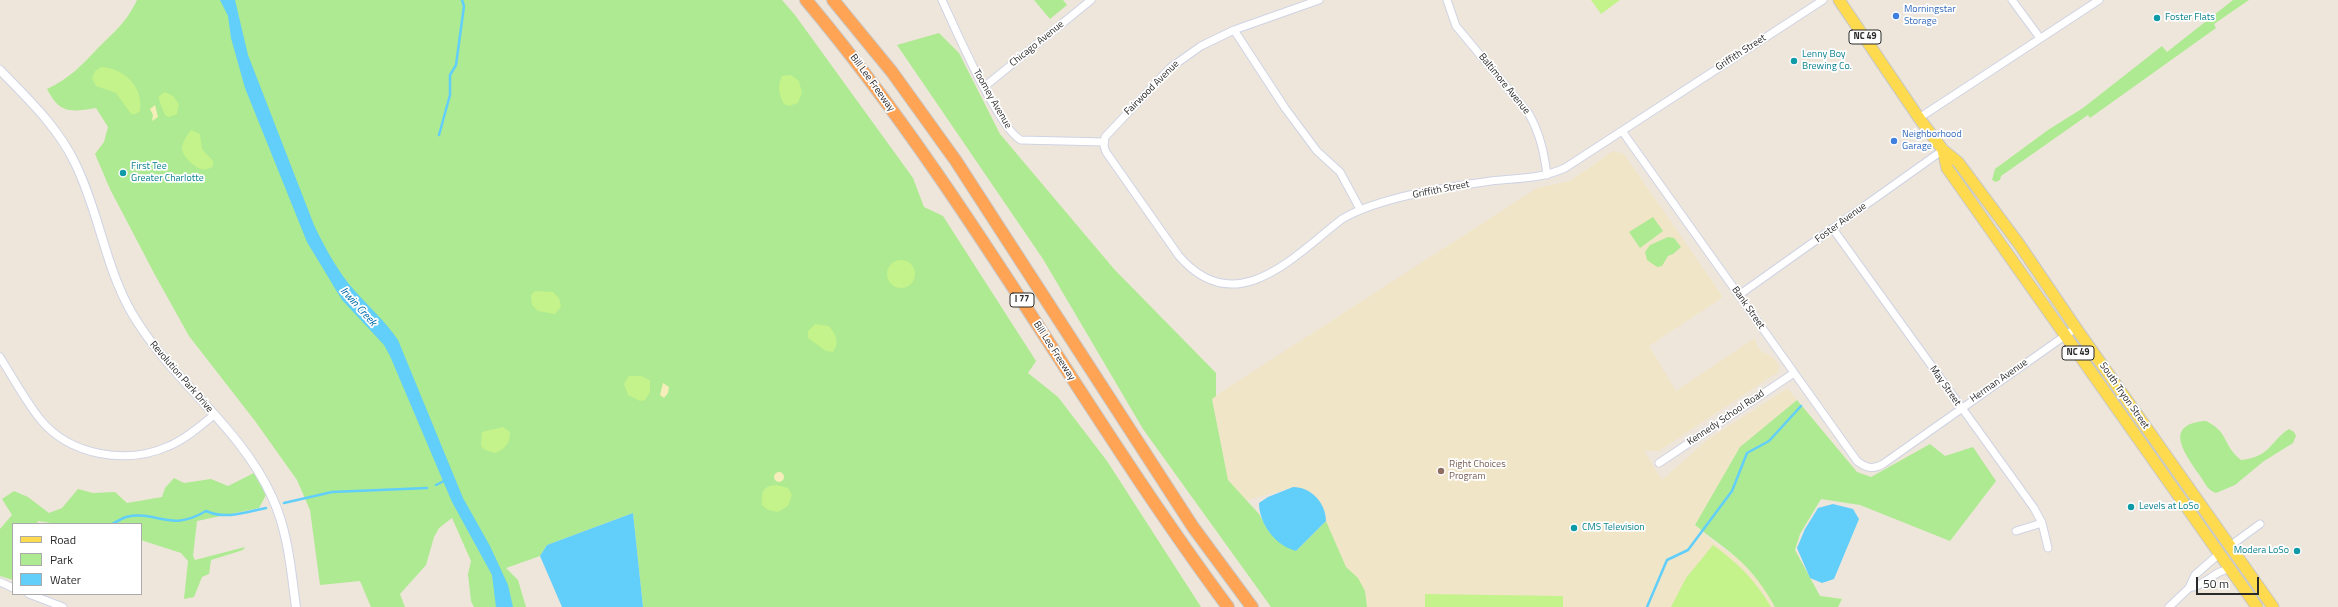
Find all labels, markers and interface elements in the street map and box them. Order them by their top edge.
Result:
place label: Morningstar Storage [1904,4,1956,28]
marker: Morningstar Storage [1891,11,1901,21]
place label: Foster Flats [2165,12,2215,24]
marker: Foster Flats [2152,13,2162,23]
street label: Chicago Avenue [1007,18,1067,70]
road number: NC 49 [1849,30,1881,44]
street label: Griffith Street [1714,32,1768,74]
place label: Lenny Boy Brewing Co. [1802,49,1852,72]
street label: Baltimore Avenue [1476,51,1532,117]
street label: Bill Lee Freeway [847,52,897,114]
marker: Lenny Boy Brewing Co. [1789,56,1799,66]
street label: Fairwood Avenue [1122,58,1182,118]
street label: Toomey Avenue [970,67,1014,131]
place label: Neighborhood Garage [1902,129,1962,152]
marker: Neighborhood Garage [1889,136,1899,146]
place label: First Tee Greater Charlotte [131,161,204,184]
marker: First Tee Greater Charlotte [118,168,128,178]
street label: Griffith Street [1412,179,1470,201]
street label: Foster Avenue [1813,200,1869,246]
street label: Bank Street [1729,284,1767,332]
water label: Irwin Creek [337,285,379,329]
road number: I 77 [1010,293,1034,307]
street label: Bill Lee Freeway [1030,319,1078,383]
street label: Revolution Park Drive [147,339,215,415]
road number: NC 49 [2062,346,2094,360]
street label: Herman Avenue [1968,357,2030,405]
street label: South Tryon Street [2097,360,2151,432]
street label: May Street [1927,364,1963,408]
street label: Kennedy School Road [1685,388,1767,448]
place label: Right Choices Program [1449,459,1506,482]
marker: Right Choices Program [1436,466,1446,476]
place label: Levels at LoSo [2139,501,2199,513]
marker: Levels at LoSo [2126,502,2136,512]
place label: CMS Television [1582,522,1645,534]
legend [12,523,142,595]
marker: CMS Television [1569,523,1579,533]
text: Road [50,530,76,549]
place label: Modera LoSo [2234,545,2289,557]
marker: Modera LoSo [2292,546,2302,556]
text: Park [50,550,73,569]
scale bar [2198,569,2261,595]
text: Water [50,570,81,589]
text: 50 m [2203,574,2229,593]

